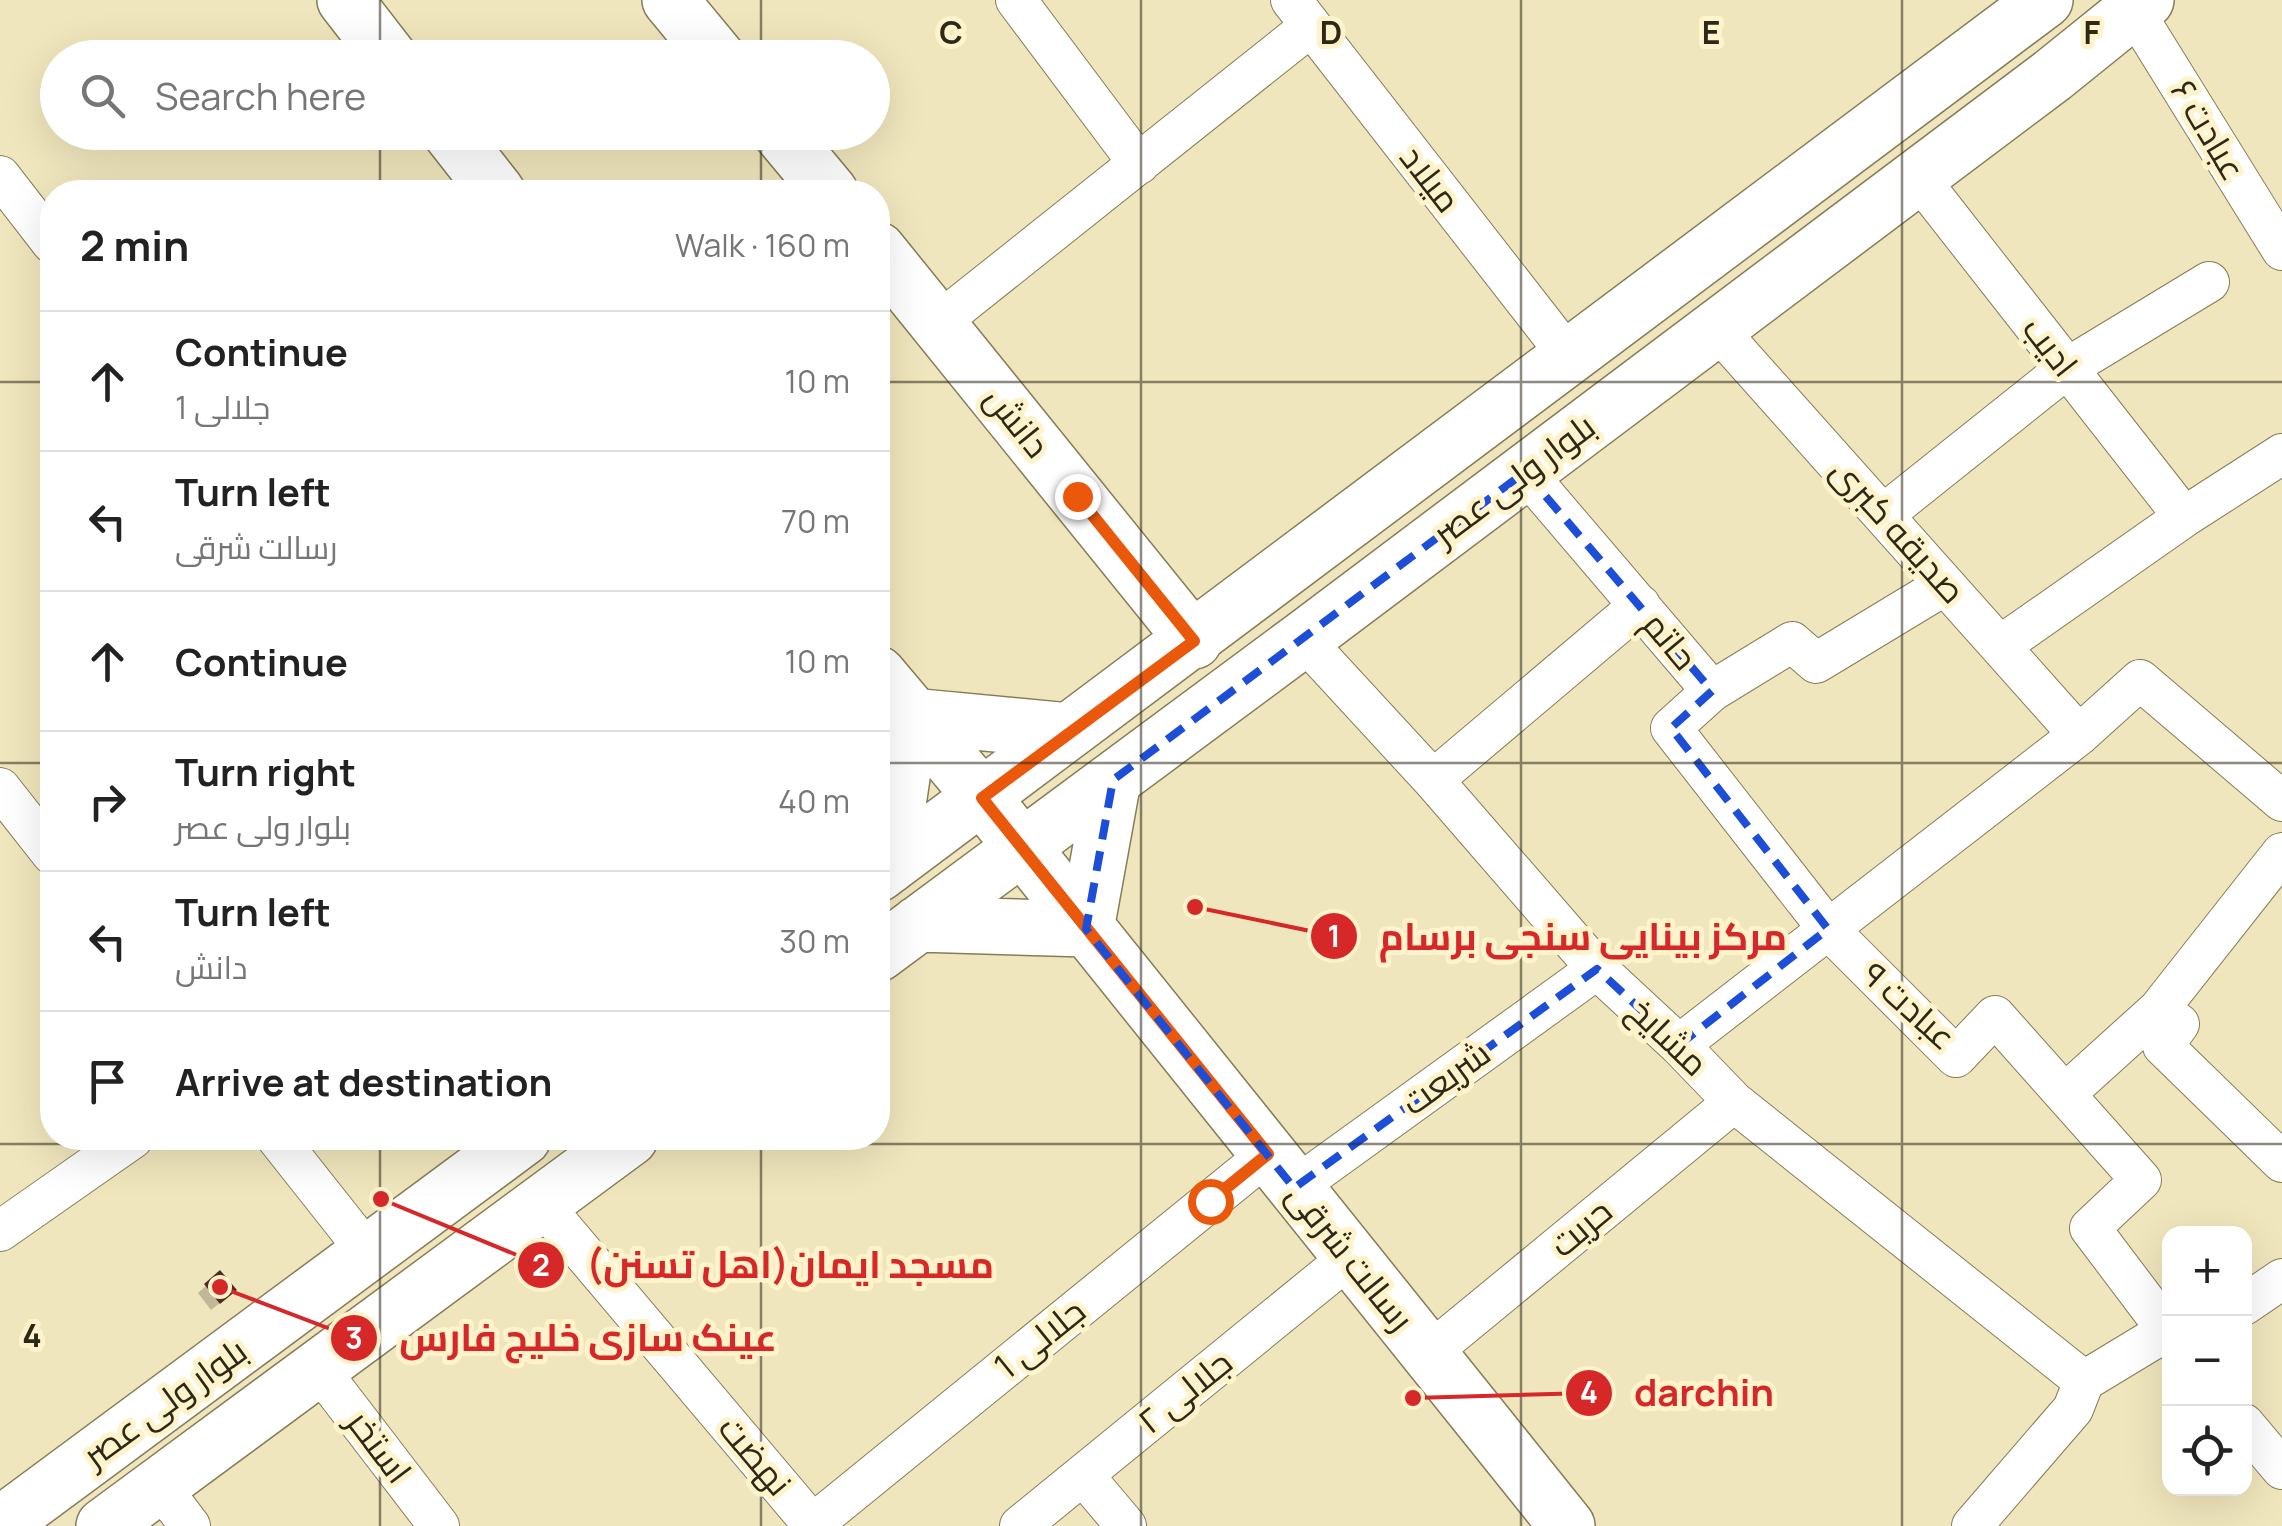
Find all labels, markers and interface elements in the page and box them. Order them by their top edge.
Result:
text: C [939,10,963,54]
text: D [1320,10,1342,54]
text: E [1702,10,1720,54]
text: F [2084,10,2101,54]
search box [40,40,890,150]
icon: search [75,68,130,123]
text: Search here [155,69,366,121]
street label: عبادت ۶ [2160,70,2258,189]
street label: میلاد [1389,135,1472,222]
text: 2 min [80,216,189,274]
text: Walk · 160 m [675,223,850,267]
street label: ادیب [2012,306,2089,386]
text: Continue [175,325,348,377]
icon: ahead [80,354,135,409]
text: 10 m [784,359,850,403]
street label: دانش [974,375,1061,467]
text: جلالی 1 [175,385,270,429]
street label: بلوار ولی عصر [1421,402,1605,557]
street label: صدیقه کبری [1821,447,1977,613]
text: Turn left [175,465,331,517]
route end [1055,474,1101,520]
icon: left [80,494,135,549]
text: 70 m [781,499,850,543]
text: رسالت شرقی [175,525,338,569]
street label: حاتم [1632,601,1709,680]
icon: ahead [80,634,135,689]
text: Continue [175,635,348,687]
text: 10 m [784,639,850,683]
text: Turn right [175,745,356,797]
icon: right [80,774,135,829]
text: 40 m [778,779,850,823]
text: بلوار ولی عصر [175,805,351,849]
text: Turn left [175,885,331,937]
callout: مرکز بینایی سنجی برسام [1309,902,1807,970]
text: مرکز بینایی سنجی برسام [1379,909,1787,963]
icon: left [80,914,135,969]
text: 1 [1327,915,1341,956]
text: 30 m [779,919,850,963]
text: دانش [175,945,248,989]
street label: عبادت ۹ [1852,950,1967,1060]
street label: مشایخ [1618,986,1719,1086]
street label: شریعت [1391,1029,1500,1126]
icon: arrive [80,1054,135,1109]
text: Arrive at destination [175,1055,552,1107]
street label: رسالت شرقی [1276,1172,1425,1341]
route start [1188,1179,1234,1225]
street label: حریت [1539,1187,1622,1267]
map controls [2162,1226,2252,1496]
button: + [2162,1226,2252,1316]
callout: مسجد ایمان(اهل تسنن) [516,1231,1014,1299]
text: مسجد ایمان(اهل تسنن) [586,1237,994,1289]
text: 2 [532,1244,550,1285]
street label: جلالی 1 [984,1287,1095,1390]
callout: عینک سازی خلیج فارس [329,1304,797,1372]
text: عینک سازی خلیج فارس [399,1310,777,1364]
text: 4 [22,1313,42,1357]
button: − [2162,1316,2252,1406]
text: 3 [345,1317,363,1358]
street label: بلوار ولی عصر [71,1326,256,1479]
street label: جلالی ۲ [1127,1338,1242,1444]
callout: darchin [1564,1359,1794,1427]
text: darchin [1634,1365,1774,1417]
text: 4 [1580,1371,1598,1412]
street label: استخر [335,1398,423,1493]
street label: نهضت [708,1405,803,1506]
button: locate [2162,1406,2252,1496]

